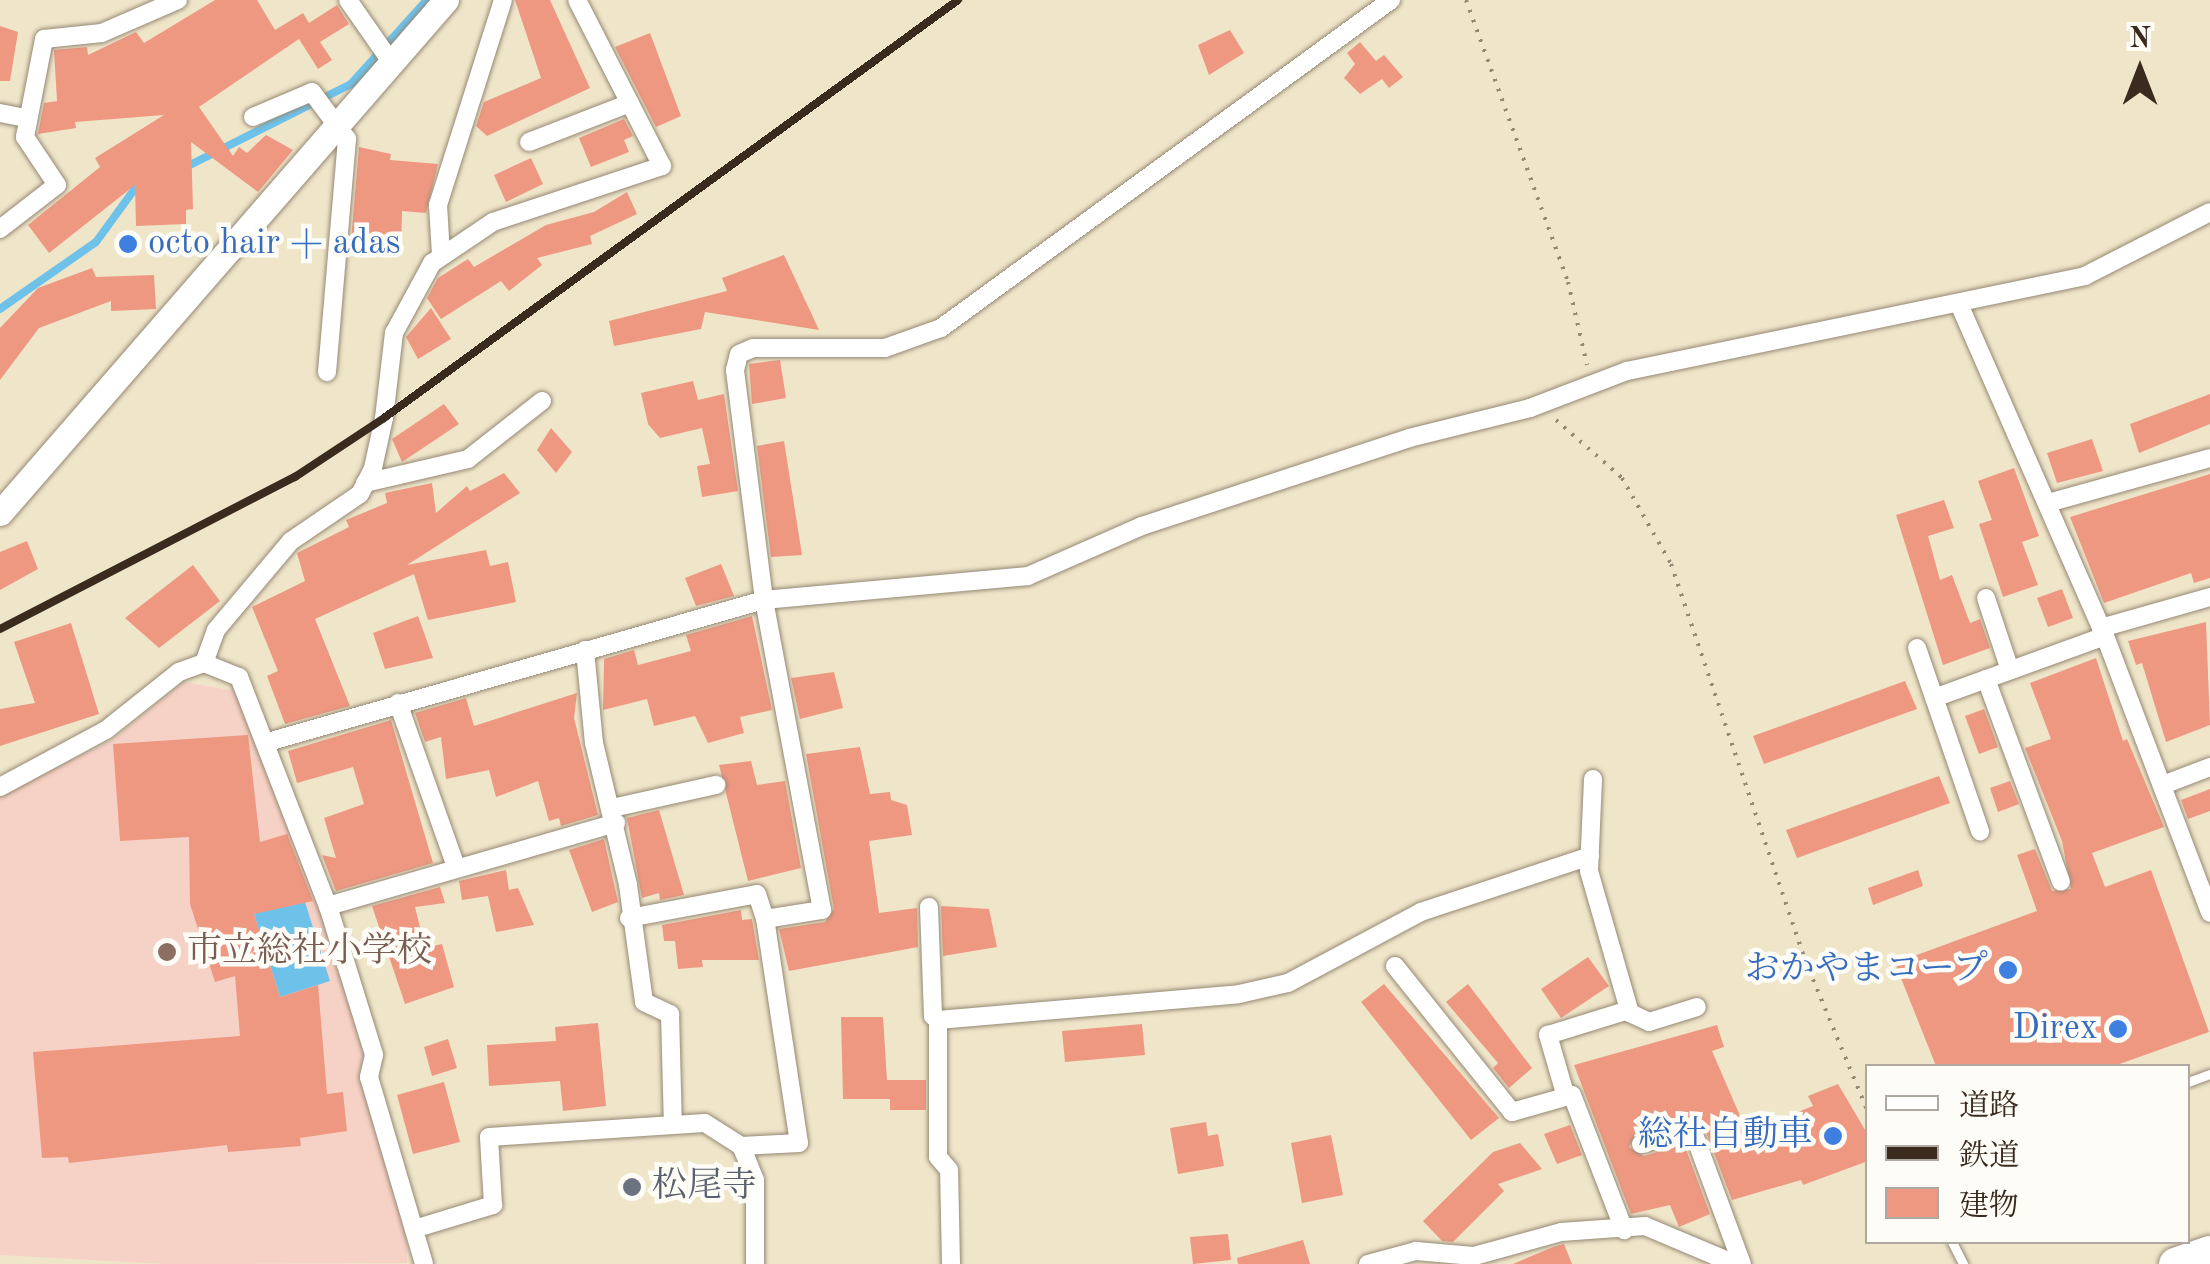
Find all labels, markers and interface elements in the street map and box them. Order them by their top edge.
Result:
north arrow [2090,20,2190,120]
text: N [2129,26,2151,54]
place label: octo hair + adas [148,223,401,265]
marker: octo hair + adas [117,233,139,255]
place label: 市立総社小学校 [187,931,432,973]
marker: 市立総社小学校 [156,941,178,963]
place label: おかやまコープ [1743,949,1988,991]
marker: おかやまコープ [1997,959,2019,981]
place label: Direx [2013,1008,2098,1050]
marker: Direx [2107,1018,2129,1040]
legend [1865,1064,2190,1244]
text: 道路 [1959,1092,2019,1122]
place label: 総社自動車 [1638,1115,1813,1157]
marker: 総社自動車 [1822,1125,1844,1147]
text: 鉄道 [1959,1142,2019,1172]
place label: 松尾寺 [652,1166,757,1208]
marker: 松尾寺 [621,1176,643,1198]
text: 建物 [1959,1192,2019,1222]

